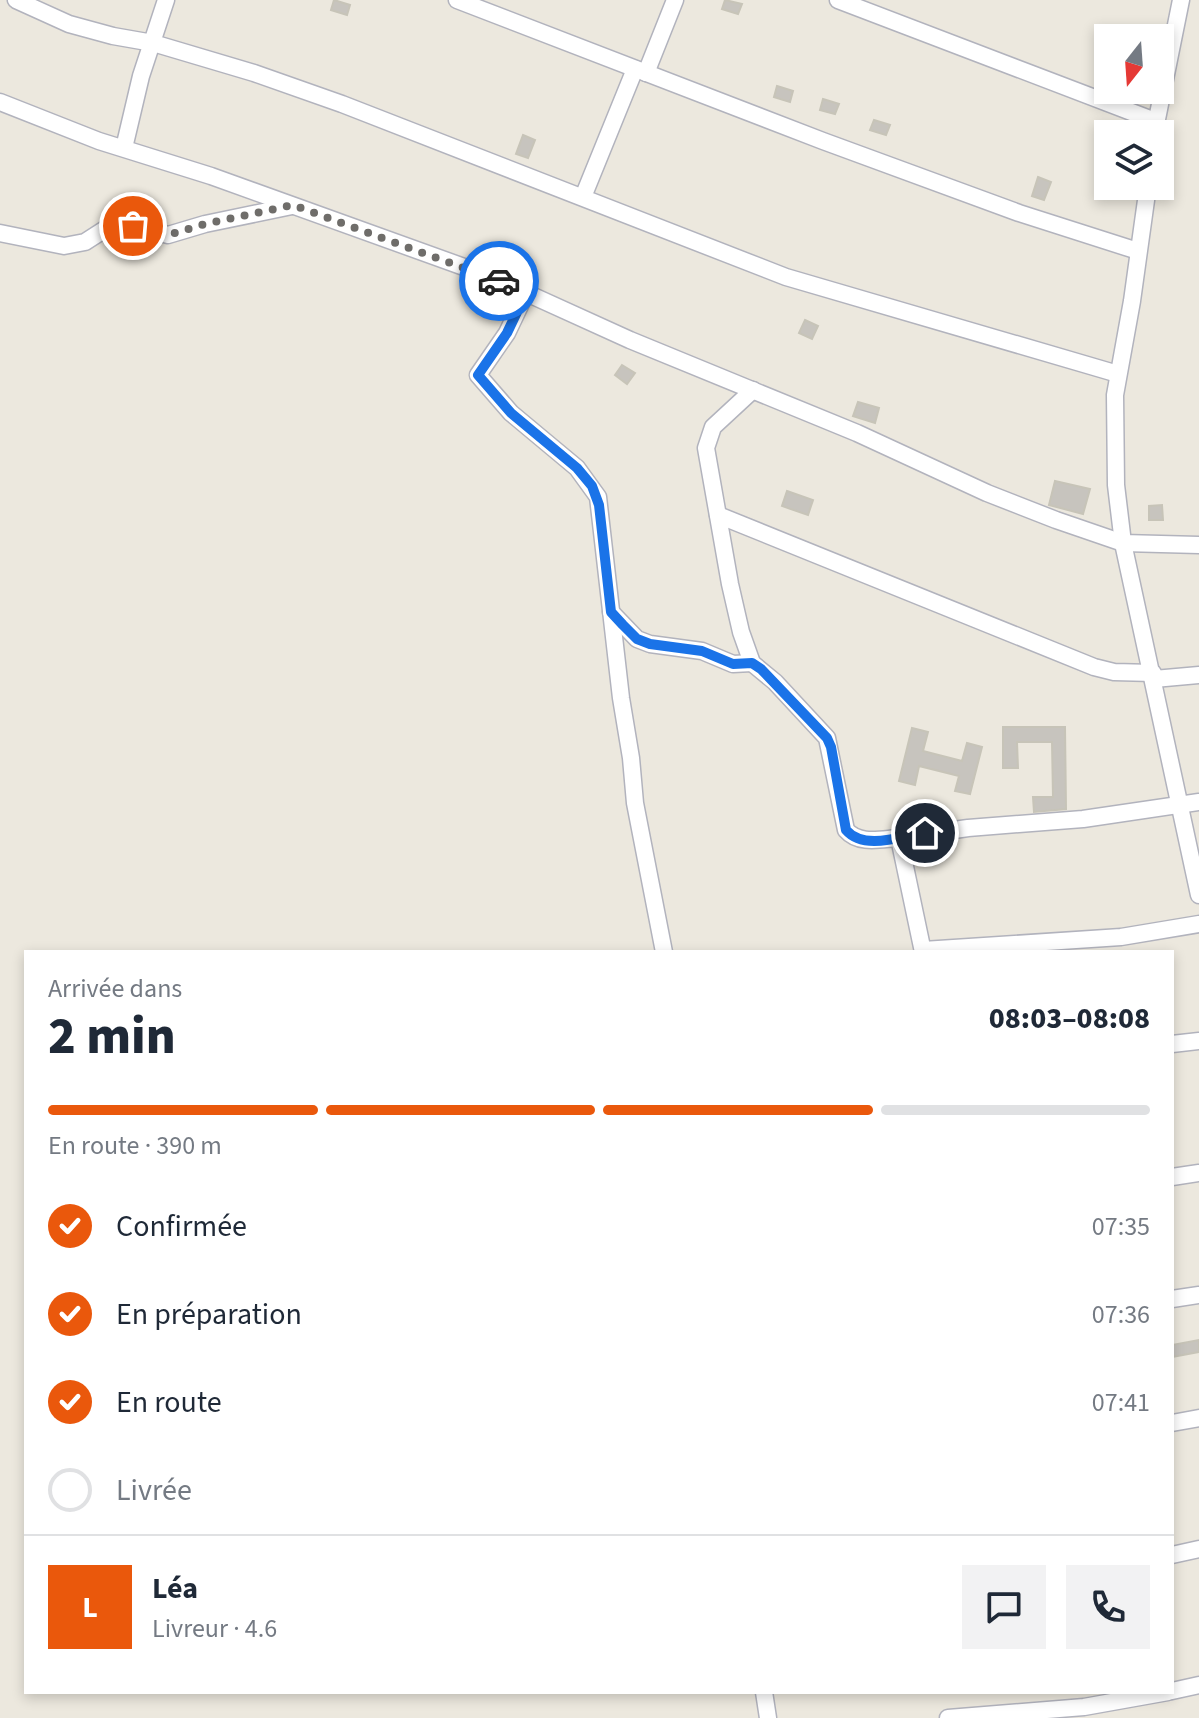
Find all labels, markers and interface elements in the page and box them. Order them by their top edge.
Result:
north arrow [1094,24,1174,104]
map controls [1094,24,1174,200]
button: layers [1094,120,1174,200]
pin [99,192,167,260]
icon: bag [111,204,155,248]
courier [459,241,539,321]
icon: car [477,259,521,303]
pin [891,799,959,867]
icon: home [903,811,947,855]
text: Arrivée dans [48,970,182,1007]
text: 08:03–08:08 [989,997,1150,1040]
text: 2 min [48,1000,176,1074]
text: En route · 390 m [48,1127,222,1164]
icon: check [48,1204,92,1248]
text: Confirmée [116,1205,247,1248]
text: 07:35 [1092,1208,1150,1245]
icon: check [48,1292,92,1336]
text: En préparation [116,1293,302,1336]
text: 07:36 [1092,1296,1150,1333]
icon: check [48,1380,92,1424]
text: En route [116,1381,222,1424]
text: 07:41 [1092,1384,1150,1421]
text: Livrée [116,1469,192,1512]
button: chat [962,1565,1046,1649]
button: phone [1066,1565,1150,1649]
text: Léa [152,1567,198,1610]
text: L [82,1586,98,1629]
text: Livreur · 4.6 [152,1610,277,1647]

